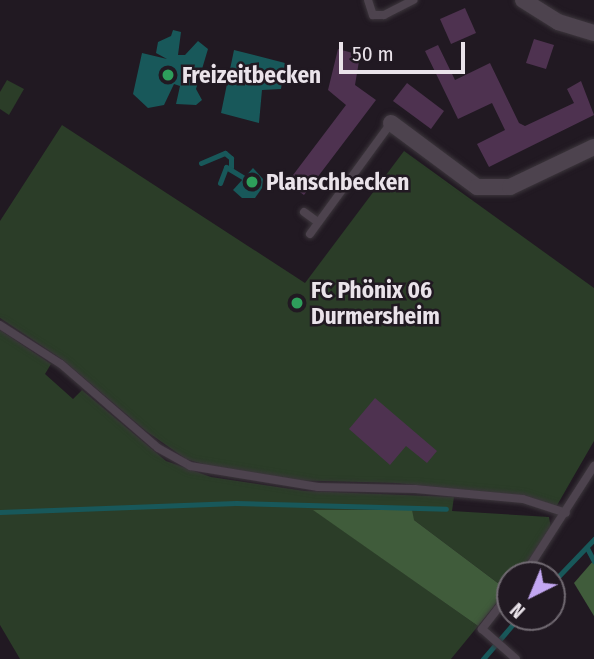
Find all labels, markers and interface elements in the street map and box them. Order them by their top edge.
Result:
scale bar [342,28,468,72]
text: 50 m [352,41,394,67]
place label: Freizeitbecken [182,61,321,89]
marker: Freizeitbecken [160,67,176,83]
place label: Planschbecken [266,168,409,196]
marker: Planschbecken [244,174,260,190]
place label: FC Phönix 06 Durmersheim [311,276,440,330]
marker: FC Phönix 06 Durmersheim [289,295,305,311]
north arrow [496,561,566,631]
text: N [506,598,530,623]

